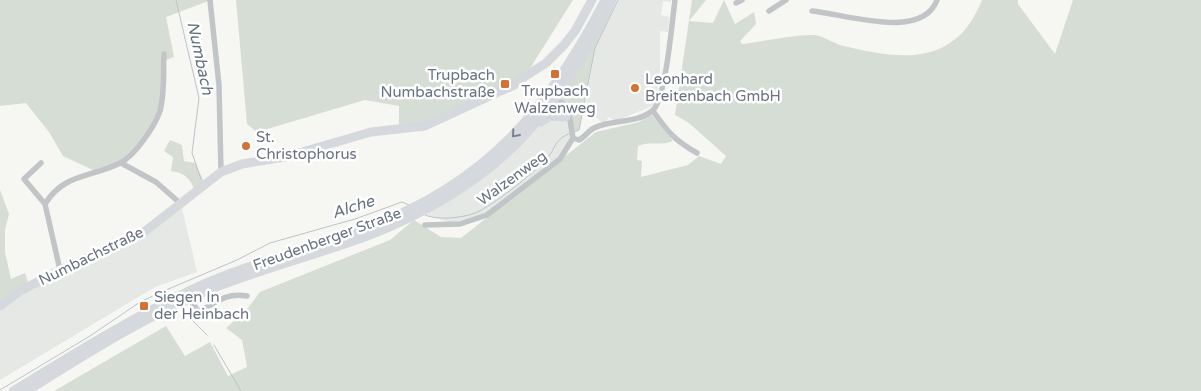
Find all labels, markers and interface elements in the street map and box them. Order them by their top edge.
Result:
water label: Numbach [182,20,218,98]
place label: Trupbach Numbachstraße [381,66,495,101]
marker: Trupbach Walzenweg [549,68,561,80]
place label: Leonhard Breitenbach GmbH [645,70,781,105]
marker: Trupbach Numbachstraße [499,78,511,90]
place label: Trupbach Walzenweg [514,82,596,117]
marker: Leonhard Breitenbach GmbH [629,82,641,94]
place label: St. Christophorus [256,128,357,163]
one-way arrow [511,128,520,137]
marker: St. Christophorus [240,140,252,152]
street label: Walzenweg [474,147,550,209]
water label: Alche [329,191,378,223]
street label: Freudenberger Straße [250,204,404,274]
street label: Numbachstraße [36,223,146,289]
place label: Siegen In der Heinbach [154,288,249,323]
marker: Siegen In der Heinbach [138,300,150,312]

